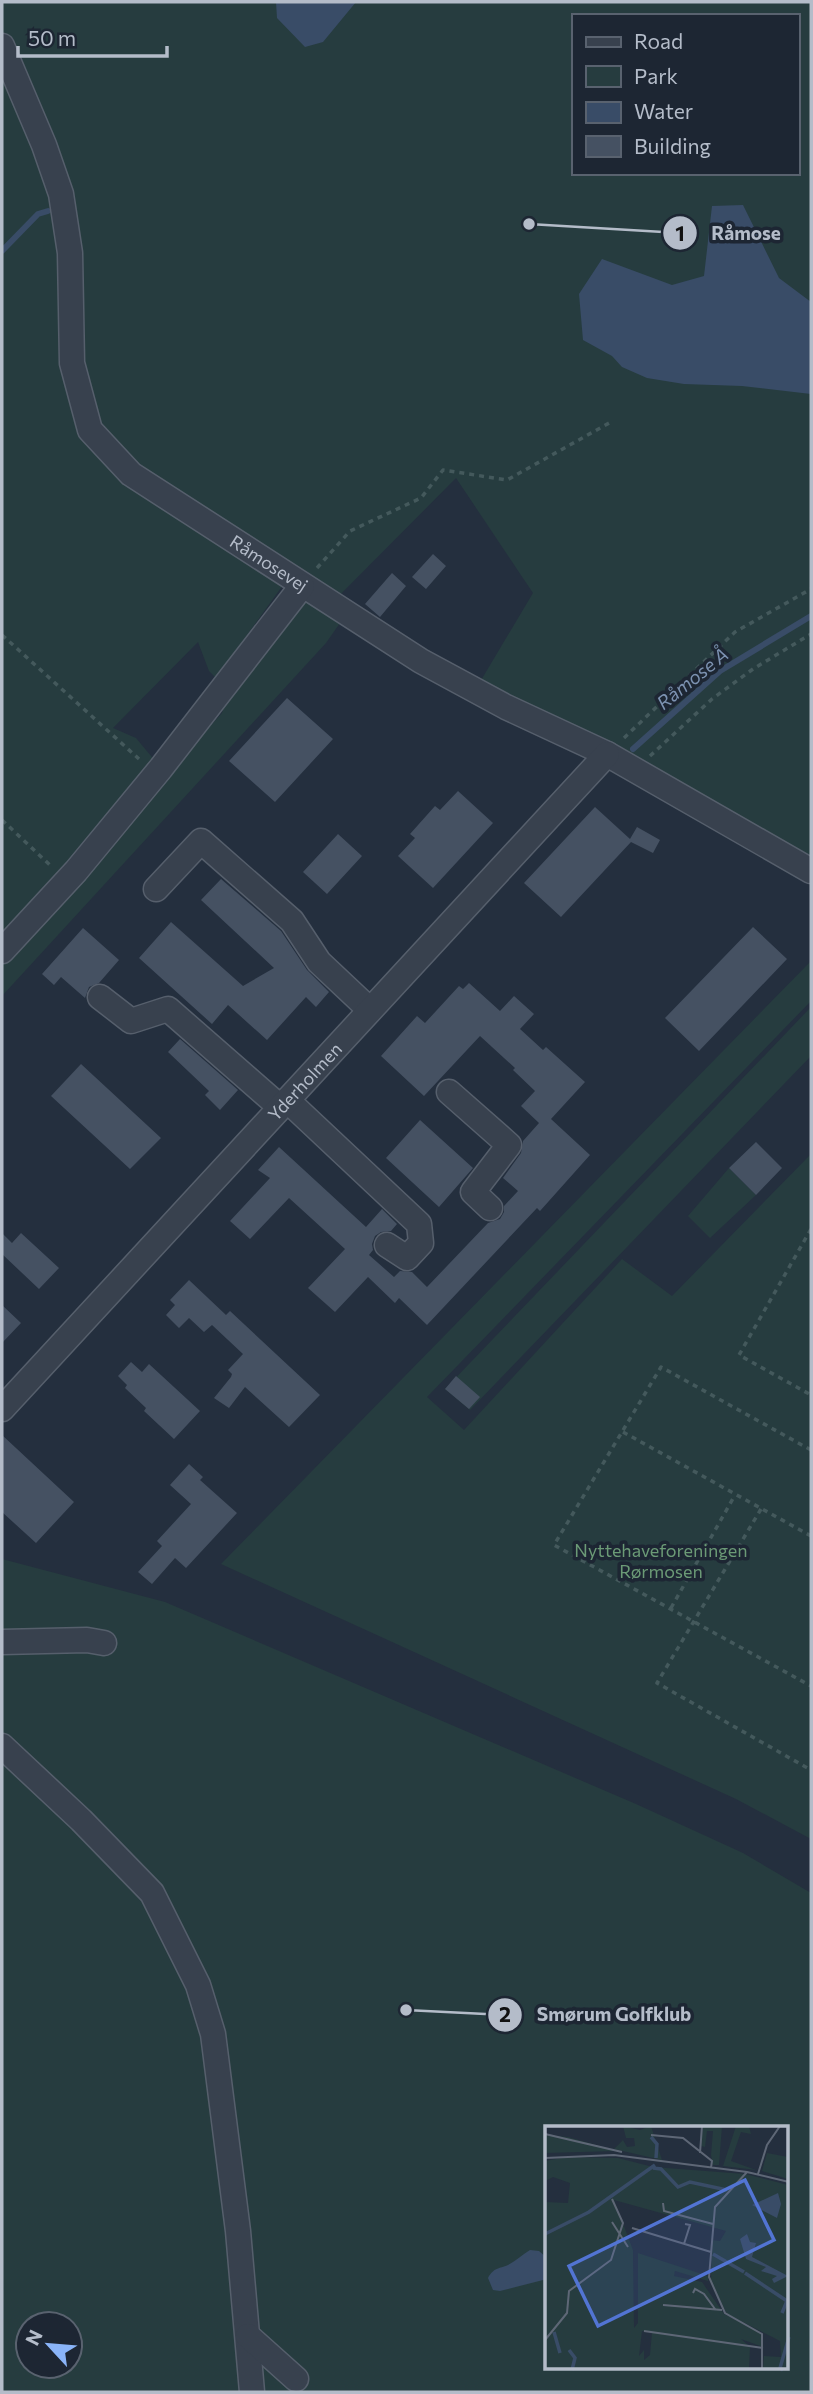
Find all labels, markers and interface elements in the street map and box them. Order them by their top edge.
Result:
scale bar [18,14,166,58]
legend [572,14,799,175]
text: 50 m [28,25,76,50]
text: Road [634,28,683,53]
text: Park [634,63,678,88]
text: Water [634,98,693,123]
text: Building [634,133,711,158]
callout: Råmose [662,213,795,253]
text: 1 [675,220,685,245]
text: Råmose [711,221,781,244]
street label: Råmosevej [226,530,312,596]
water label: Råmose Å [651,641,733,714]
street label: Yderholmen [263,1038,346,1125]
park label: Nyttehaveforeningen Rørmosen [574,1539,748,1582]
callout: Smørum Golfklub [488,1995,706,2035]
text: 2 [499,2001,511,2026]
text: Smørum Golfklub [537,2002,691,2025]
inset map [545,2126,788,2370]
north arrow [14,2310,84,2380]
text: N [20,2326,47,2349]

